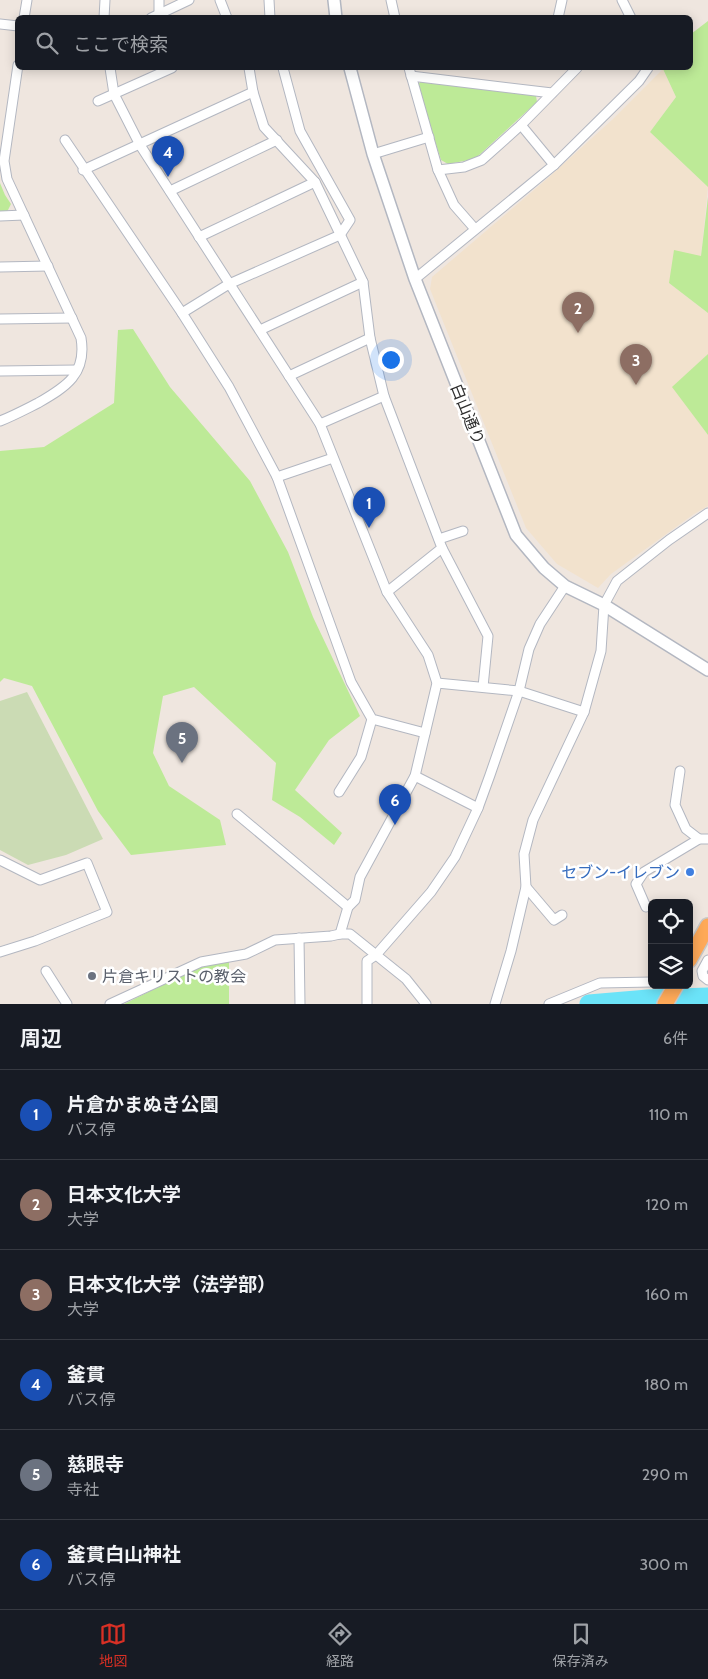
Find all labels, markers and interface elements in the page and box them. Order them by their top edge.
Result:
search box [15,15,693,70]
icon: search [33,29,61,57]
text: ここで検索 [73,33,168,56]
pin: 4 [152,136,184,177]
pin: 2 [562,292,594,333]
pin: 3 [620,344,652,385]
your location [378,347,404,373]
street label: 白山通り [447,381,488,447]
pin: 1 [353,487,385,528]
pin: 5 [166,722,198,763]
pin: 6 [379,784,411,825]
place label: セブン-イレブン [561,863,680,882]
marker: セブン-イレブン [684,866,696,878]
map controls [648,899,693,989]
button: locate [648,899,693,944]
button: layers [648,944,693,989]
place label: 片倉キリストの教会 [102,967,246,986]
marker: 片倉キリストの教会 [86,970,98,982]
text: 周辺 [20,1026,62,1051]
text: 6件 [663,1029,688,1048]
text: 片倉かまぬき公園 [67,1093,219,1116]
text: 1 [33,1105,39,1124]
text: 110 m [649,1105,688,1124]
text: バス停 [67,1120,115,1139]
text: 日本文化大学 [67,1183,181,1206]
text: 2 [32,1195,40,1214]
text: 120 m [646,1195,688,1214]
text: 大学 [67,1210,99,1229]
text: 日本文化大学（法学部） [67,1273,276,1296]
text: 3 [32,1285,40,1304]
text: 160 m [645,1285,688,1304]
text: 大学 [67,1300,99,1319]
text: 釜貫 [67,1363,105,1386]
text: 4 [31,1375,41,1394]
text: 180 m [644,1375,688,1394]
text: バス停 [67,1390,115,1409]
text: 慈眼寺 [67,1453,124,1476]
text: 5 [32,1465,40,1484]
text: 290 m [642,1465,688,1484]
text: 寺社 [67,1480,99,1499]
text: 釜貫白山神社 [67,1543,181,1566]
text: 6 [32,1555,41,1574]
text: 300 m [639,1555,688,1574]
text: バス停 [67,1570,115,1589]
tab: 地図 [99,1620,127,1670]
tab: 経路 [326,1620,354,1670]
tab: 保存済み [553,1620,609,1670]

